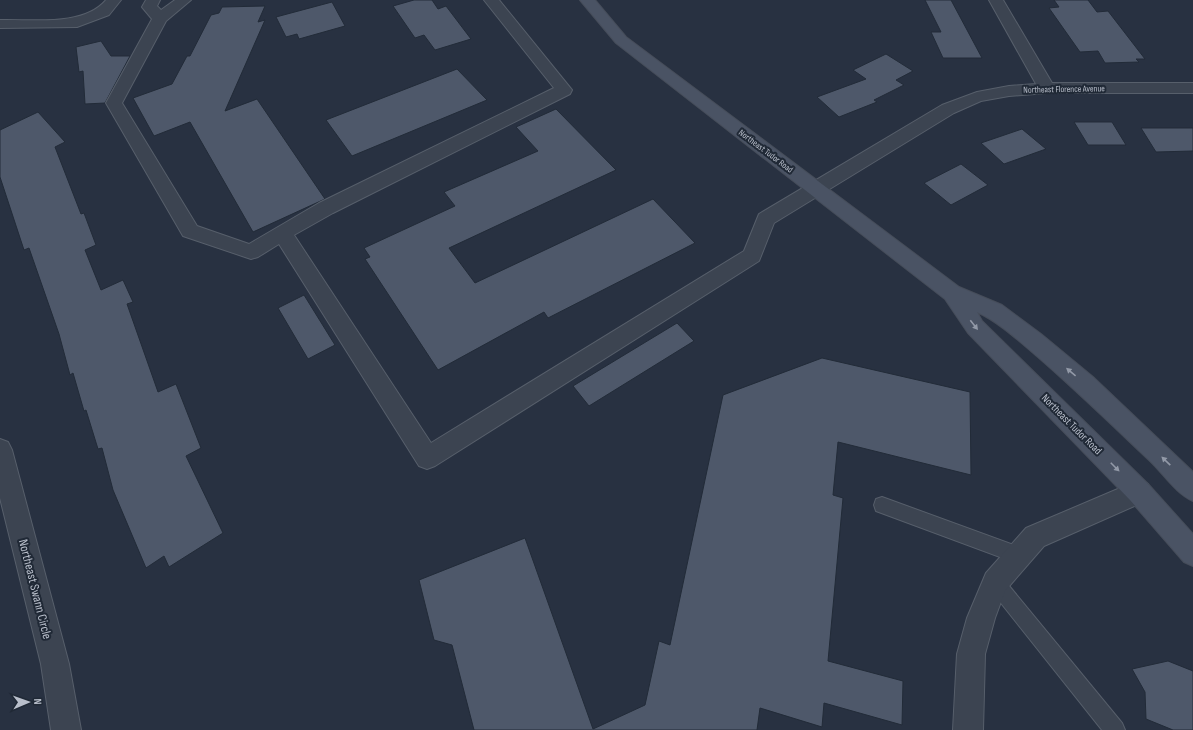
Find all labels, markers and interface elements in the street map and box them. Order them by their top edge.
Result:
street label: Northeast Florence Avenue [1023,83,1105,96]
street label: Northeast Tudor Road [736,127,795,176]
one-way arrow [970,320,979,331]
one-way arrow [1066,368,1077,377]
street label: Northeast Tudor Road [1039,392,1105,457]
one-way arrow [1161,456,1171,466]
one-way arrow [1110,462,1120,472]
street label: Northeast Swann Circle [15,538,55,641]
north arrow [8,682,48,722]
text: N [31,699,44,705]

